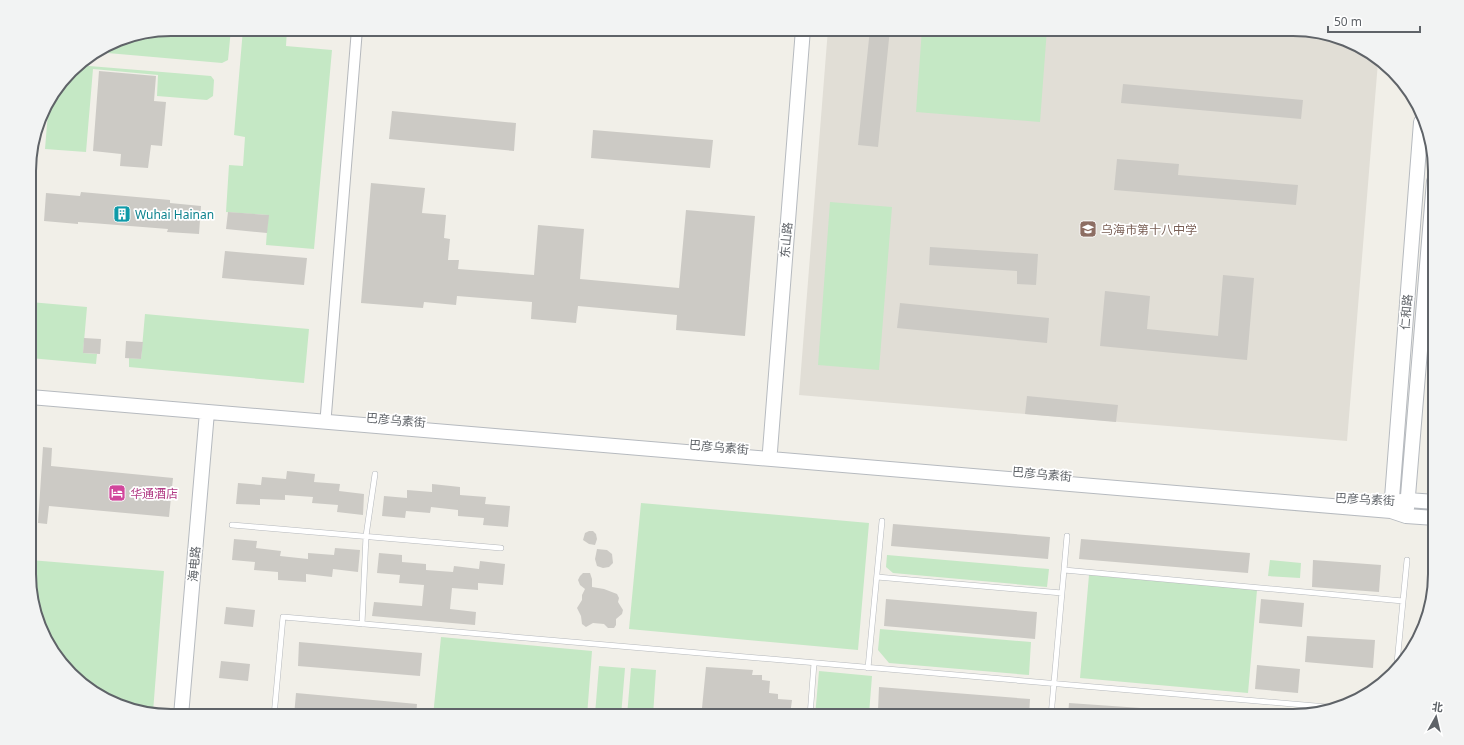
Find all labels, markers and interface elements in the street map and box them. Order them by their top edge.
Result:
scale bar [1328,8,1420,34]
text: 50 m [1334,13,1362,30]
building icon: Wuhai Hainan [112,204,132,224]
place label: Wuhai Hainan [135,206,214,223]
school or university icon: 乌海市第十八中学 [1078,219,1098,239]
street label: 东山路 [776,221,796,259]
place label: 乌海市第十八中学 [1101,221,1197,238]
street label: 仁和路 [1396,293,1416,331]
street label: 巴彦乌素街 [365,409,427,431]
street label: 巴彦乌素街 [688,436,750,458]
street label: 巴彦乌素街 [1011,463,1073,485]
hotel icon: 华通酒店 [107,483,127,503]
place label: 华通酒店 [130,485,178,502]
street label: 巴彦乌素街 [1335,489,1395,509]
street label: 海电路 [184,545,204,583]
north arrow [1416,697,1456,737]
text: 北 [1431,698,1444,715]

